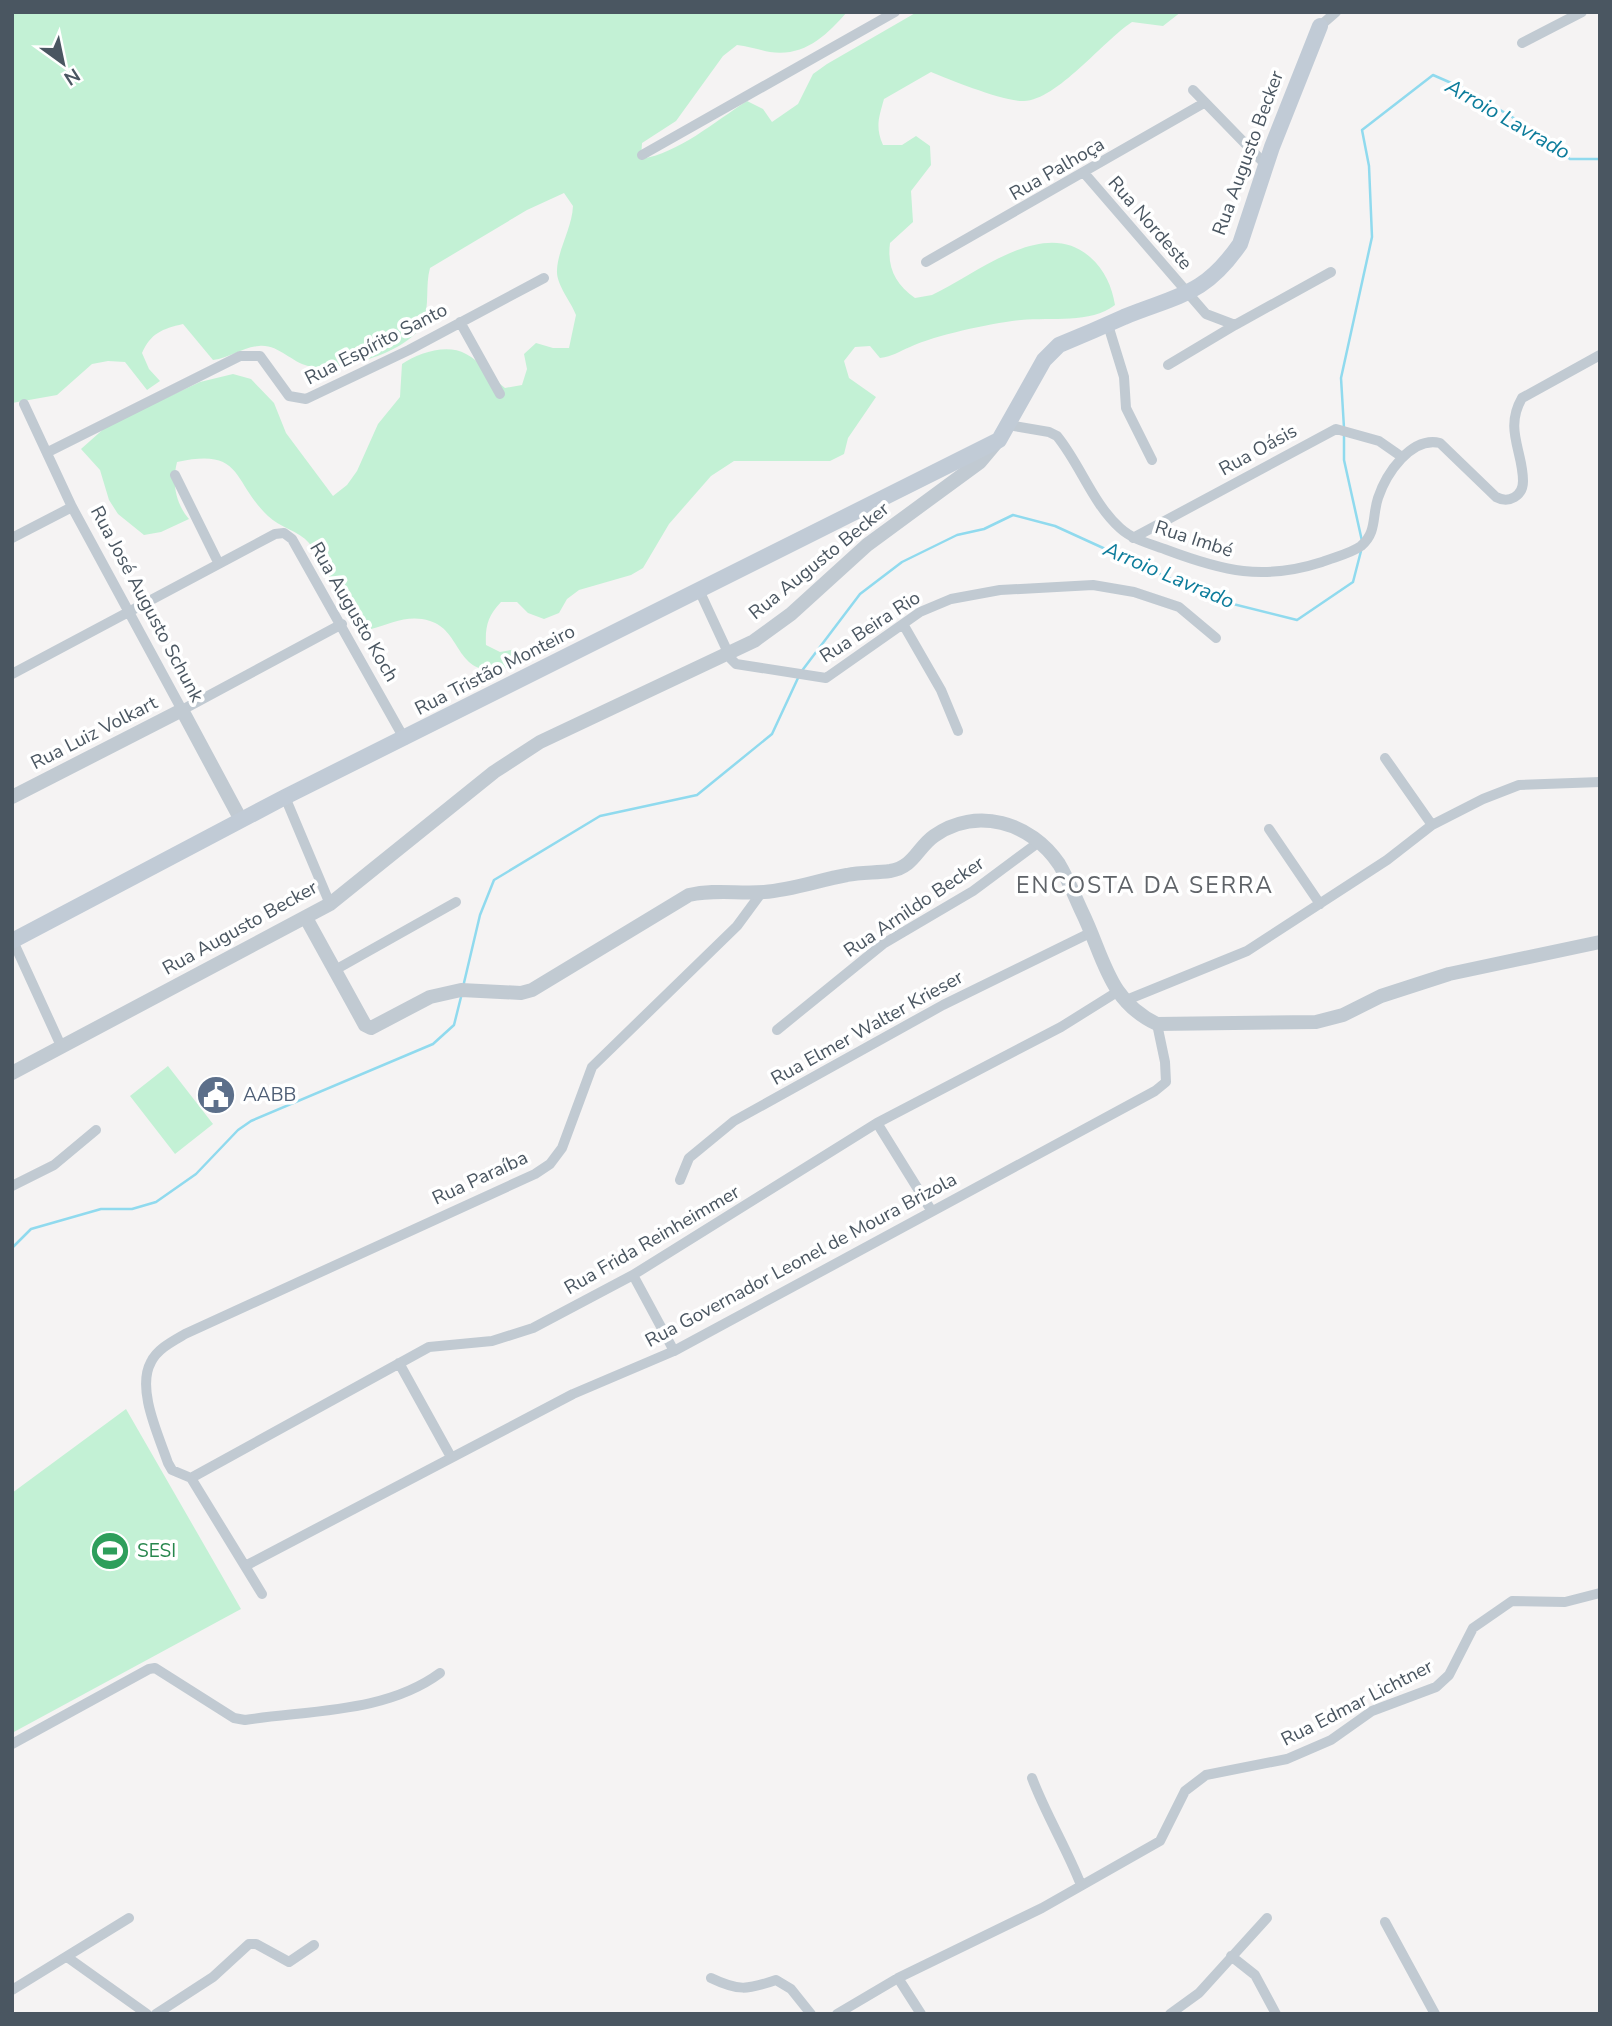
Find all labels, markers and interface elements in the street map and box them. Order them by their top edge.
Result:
north arrow [28,28,98,98]
text: N [59,62,85,91]
street label: Rua Augusto Becker [1206,67,1290,239]
water label: Arroio Lavrado [1440,71,1575,166]
street label: Rua Palhoça [1005,131,1109,207]
street label: Rua Nordeste [1102,170,1198,276]
street label: Rua Espírito Santo [300,297,452,391]
street label: Rua Oásis [1214,418,1302,482]
street label: Rua Augusto Becker [743,496,895,626]
street label: Rua José Augusto Schunk [84,501,210,707]
street label: Rua Imbé [1152,514,1236,564]
water label: Arroio Lavrado [1098,534,1239,615]
street label: Rua Augusto Koch [303,537,405,687]
street label: Rua Beira Rio [815,585,925,669]
street label: Rua Tristão Monteiro [410,618,580,722]
street label: Rua Luiz Volkart [26,690,162,776]
street label: Rua Arnildo Becker [839,850,989,964]
district label: ENCOSTA DA SERRA [1016,870,1274,901]
street label: Rua Augusto Becker [158,874,322,981]
street label: Rua Elmer Walter Krieser [766,964,968,1092]
public building icon: AABB [195,1074,237,1116]
place label: AABB [243,1082,296,1108]
street label: Rua Paraíba [428,1145,532,1211]
street label: Rua Governador Leonel de Moura Brizola [641,1166,961,1354]
street label: Rua Frida Reinheimmer [560,1179,745,1301]
sports icon: SESI [89,1530,131,1572]
place label: SESI [137,1538,176,1564]
street label: Rua Edmar Lichtner [1277,1653,1438,1753]

